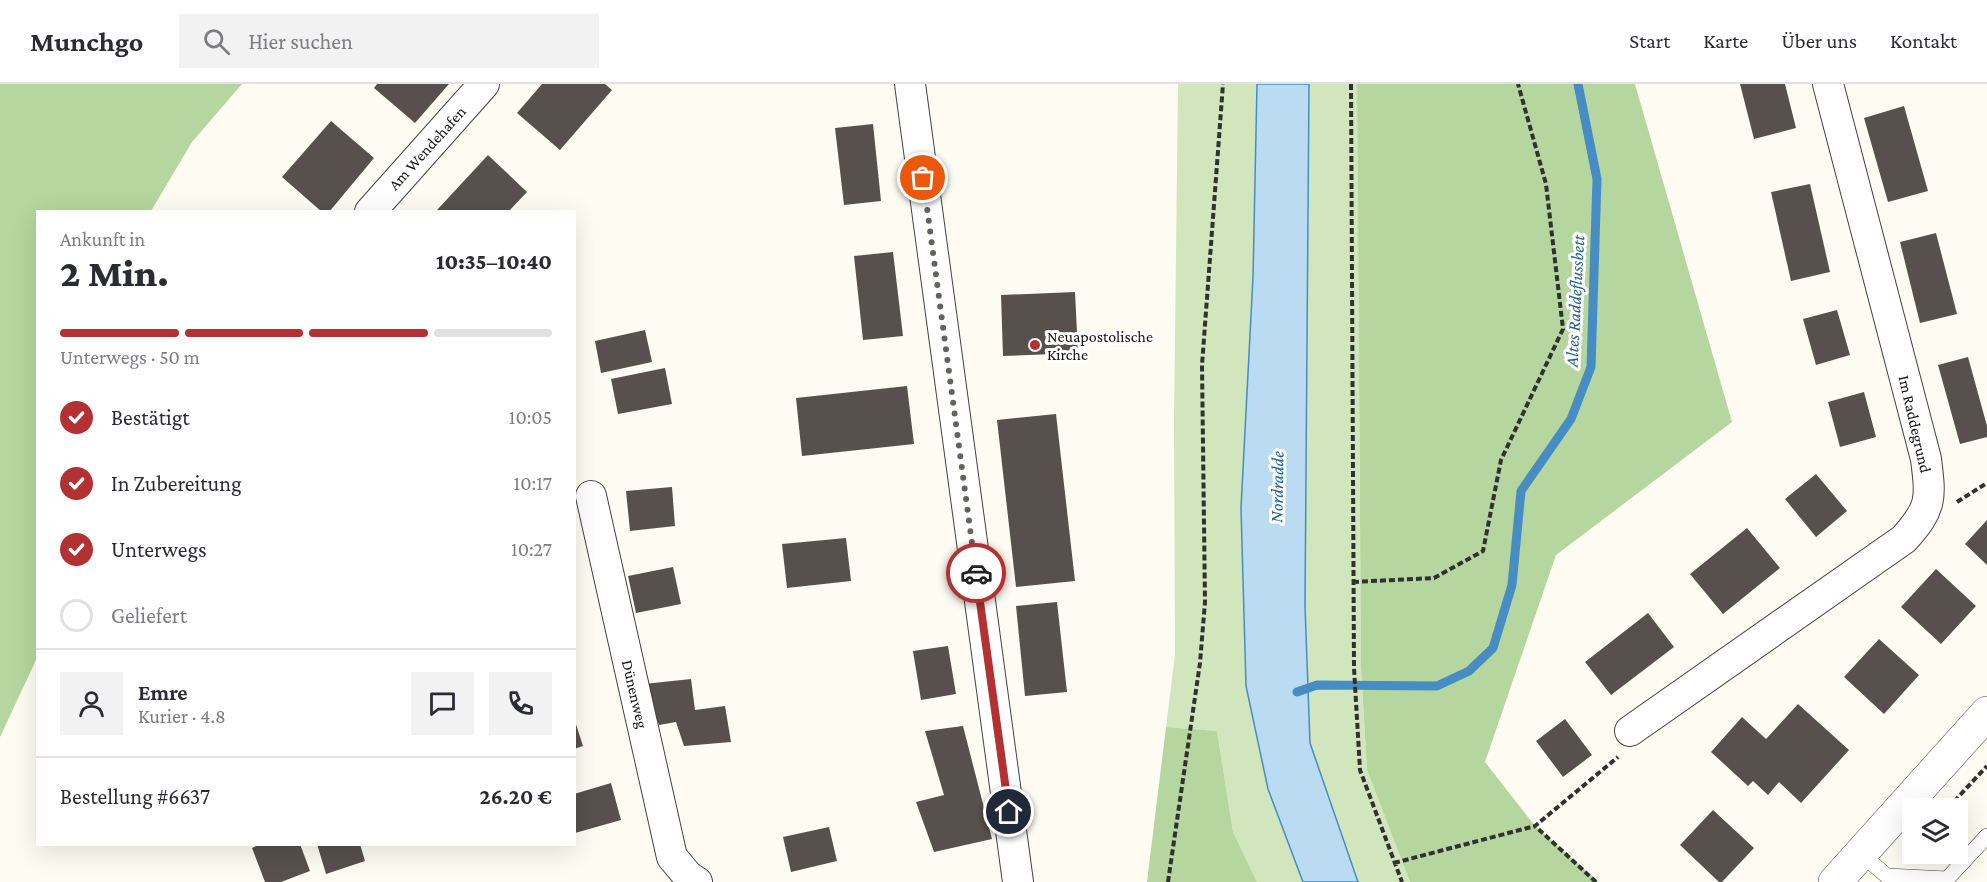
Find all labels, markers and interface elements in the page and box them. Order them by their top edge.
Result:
search box [179,14,599,68]
icon: search [200,25,233,58]
text: Munchgo [30,26,143,57]
text: Hier suchen [248,29,353,54]
text: Start [1629,29,1670,53]
text: Karte [1703,29,1748,53]
text: Über uns [1781,29,1857,53]
text: Kontakt [1890,29,1957,53]
street label: Am Wendehafen [385,103,469,193]
pin [897,152,948,203]
icon: bag [906,161,939,194]
text: Ankunft in [60,228,145,250]
water label: Altes Raddeflussbett [1562,234,1588,368]
text: 10:35–10:40 [436,249,552,274]
text: 2 Min. [60,251,169,294]
place label: Neuapostolische Kirche [1047,328,1153,363]
marker: Neuapostolische Kirche [1028,338,1042,352]
text: Unterwegs · 50 m [60,346,200,368]
street label: Im Raddegrund [1895,374,1935,475]
icon: check [60,401,93,434]
text: Bestätigt [111,405,190,430]
text: 10:05 [509,406,552,428]
water label: Nordradde [1266,451,1288,523]
icon: check [60,467,93,500]
text: In Zubereitung [111,471,242,496]
text: 10:17 [514,472,552,494]
icon: check [60,533,93,566]
text: Unterwegs [111,537,207,562]
text: 10:27 [511,538,552,560]
courier [946,543,1006,603]
icon: car [960,557,993,590]
text: Geliefert [111,603,187,628]
street label: Dünenweg [618,658,651,730]
button: person [60,672,123,735]
button: chat [411,672,474,735]
button: phone [489,672,552,735]
text: Emre [138,680,188,705]
text: Kurier · 4.8 [138,705,226,727]
text: Bestellung #6637 [60,784,210,809]
text: 26.20 € [480,784,552,809]
pin [983,786,1034,837]
icon: home [992,795,1025,828]
map controls [1902,798,1968,864]
button: layers [1902,798,1968,864]

